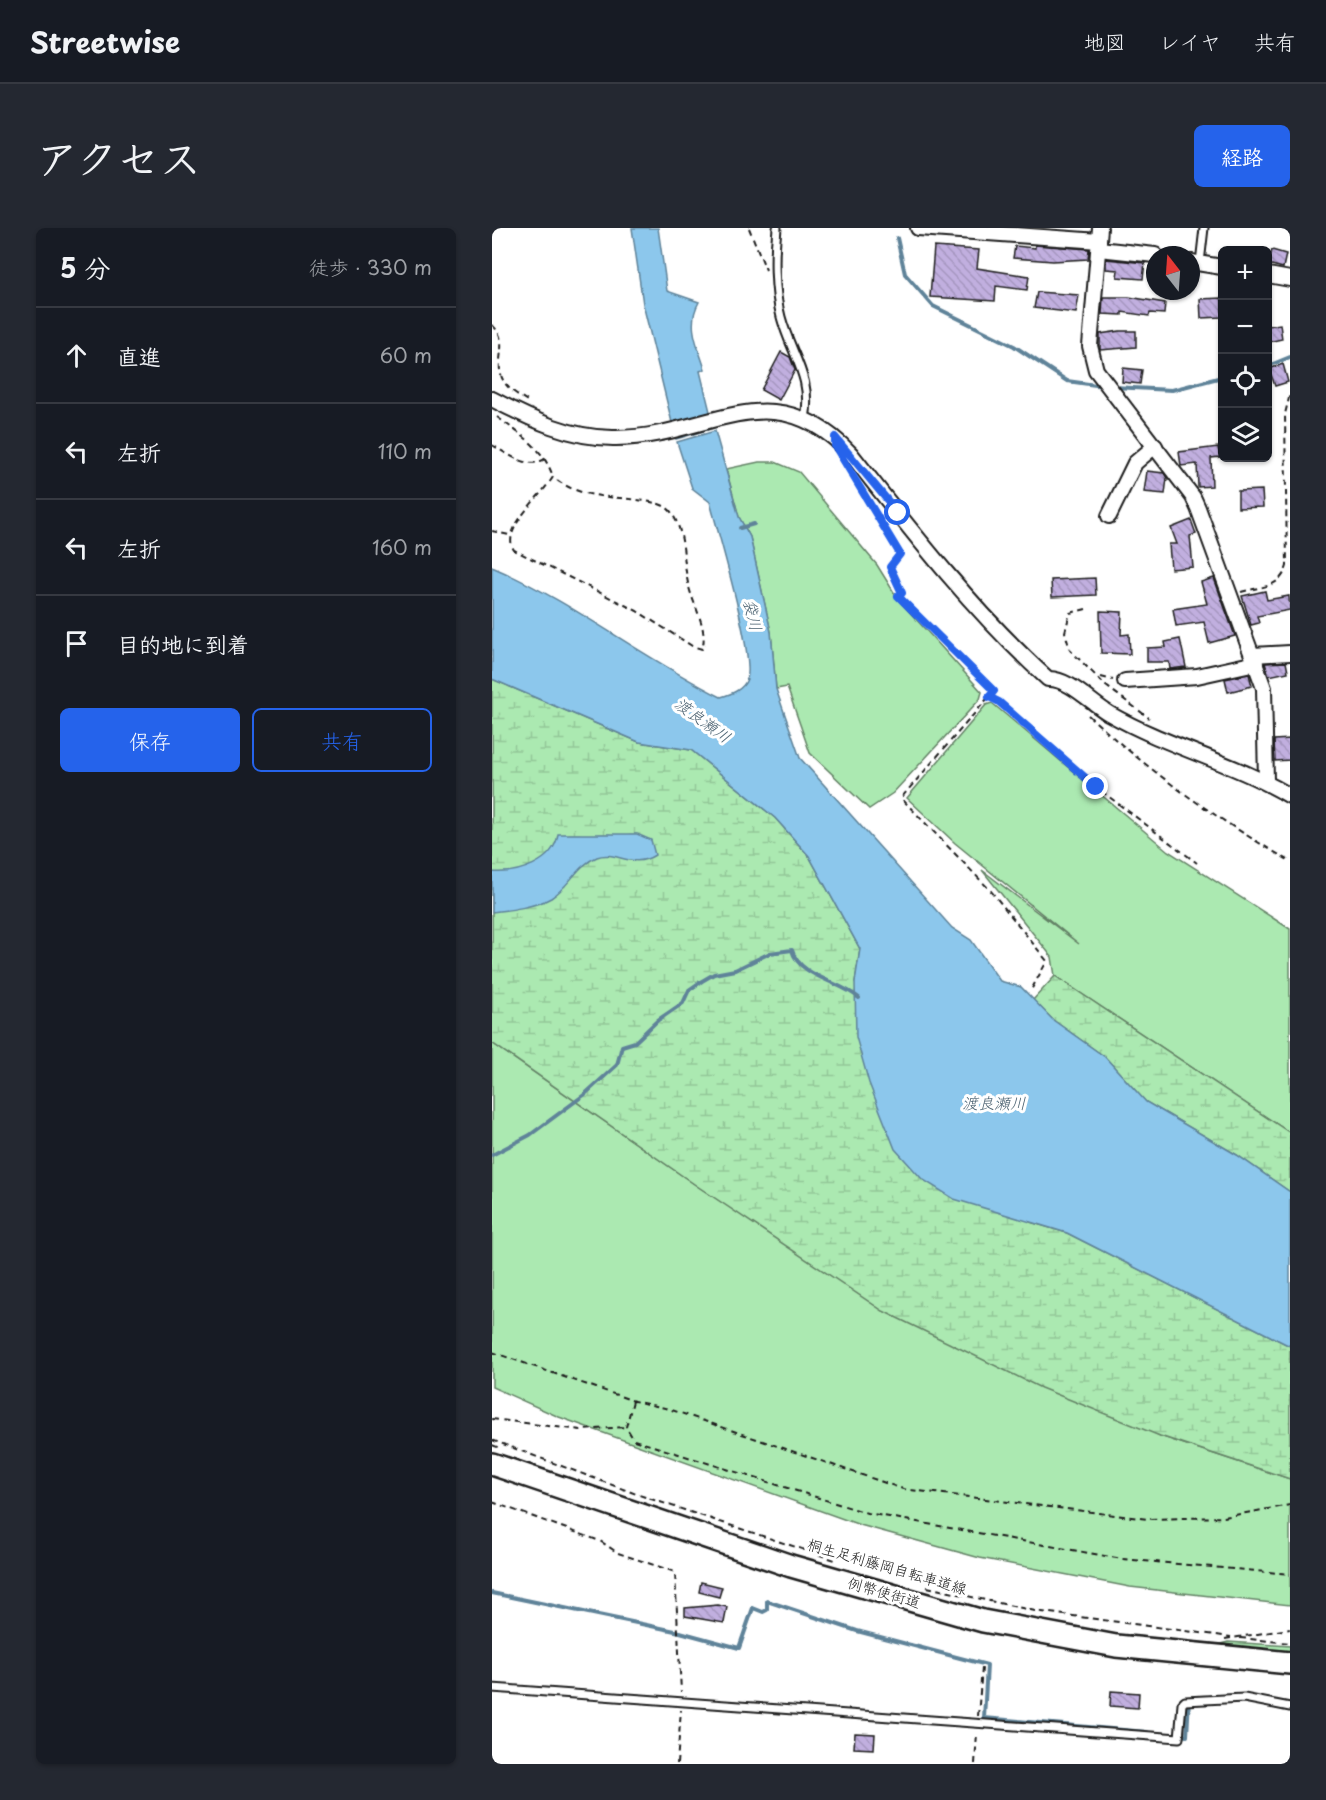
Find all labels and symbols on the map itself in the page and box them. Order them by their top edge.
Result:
north arrow [1146,246,1200,300]
route start [884,499,910,525]
water label: 袋川 [739,596,769,633]
water label: 渡良瀬川 [671,691,737,748]
route end [1082,773,1108,799]
water label: 渡良瀬川 [962,1090,1026,1114]
street label: 桐生足利藤岡自転車道線 [805,1532,970,1599]
street label: 例幣使街道 [845,1570,924,1613]

